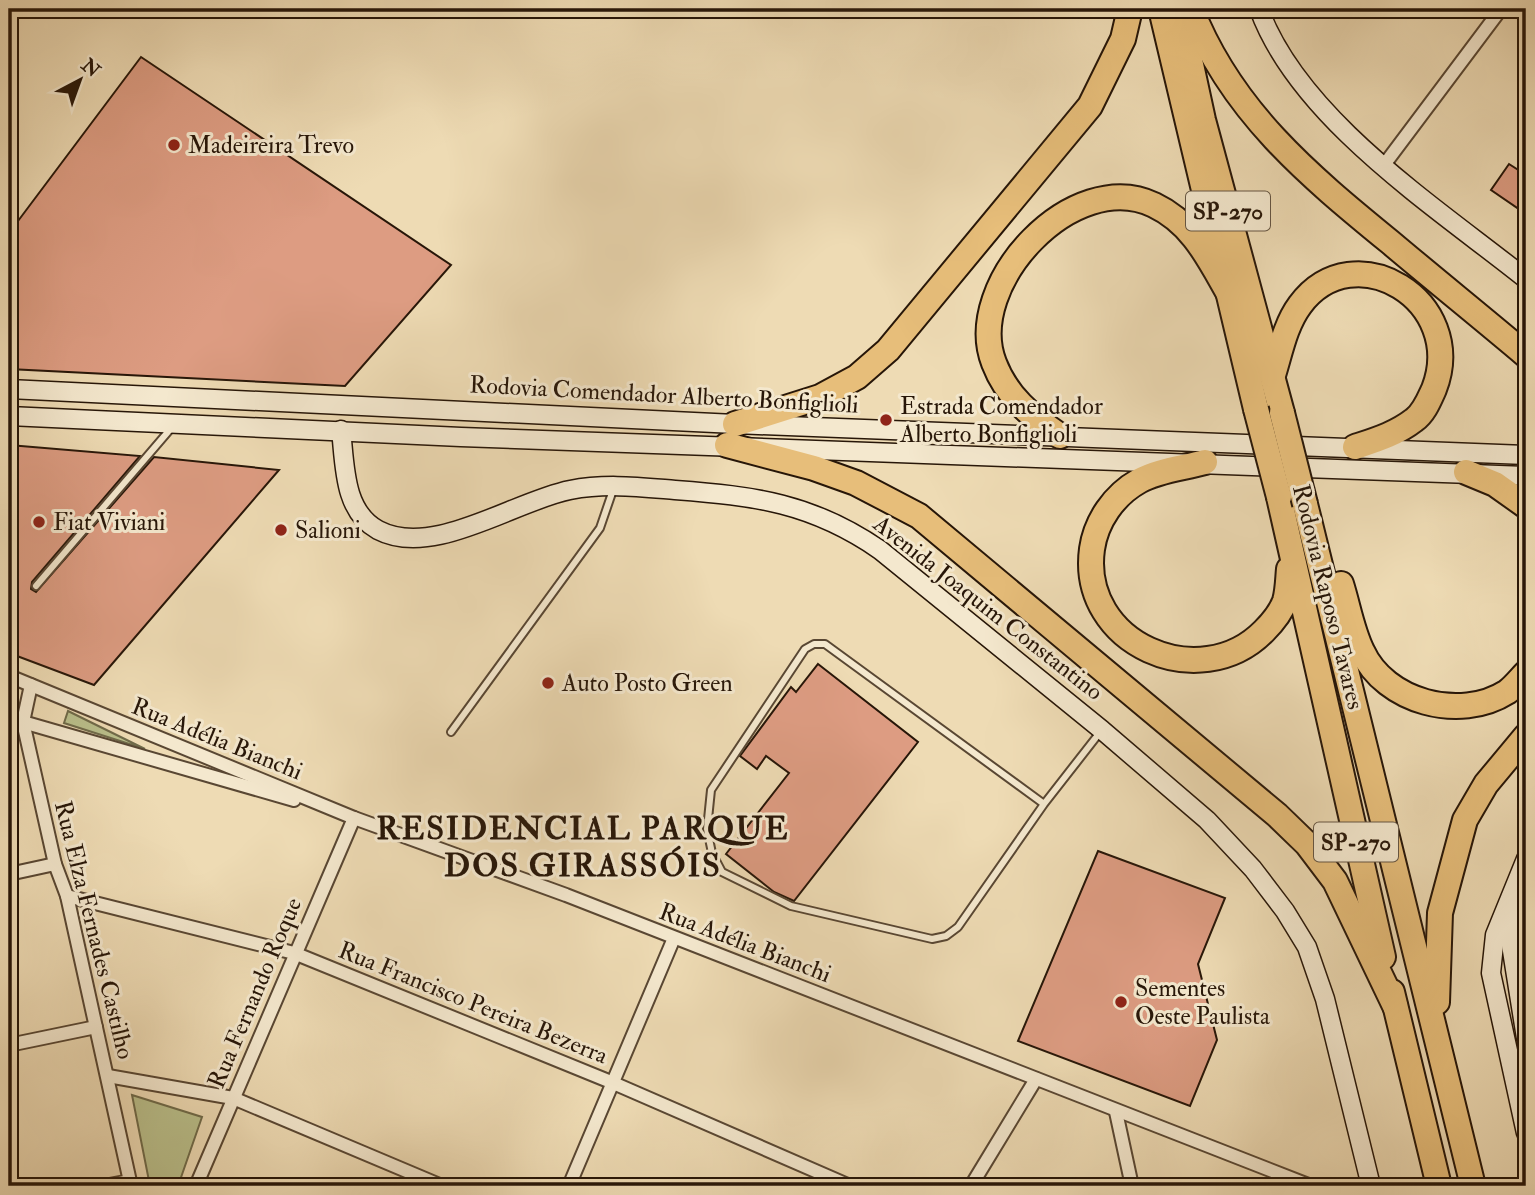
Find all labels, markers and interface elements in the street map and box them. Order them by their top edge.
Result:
north arrow [46,46,116,116]
text: N [75,53,106,83]
place label: Madeireira Trevo [188,130,354,161]
marker: Madeireira Trevo [166,137,182,153]
road number: SP-270 [1186,192,1270,230]
street label: Rodovia Comendador Alberto Bonfiglioli [469,369,859,421]
place label: Estrada Comendador Alberto Bonfiglioli [899,391,1103,450]
marker: Estrada Comendador Alberto Bonfiglioli [878,412,894,428]
street label: Rodovia Raposo Tavares [1285,481,1371,713]
place label: Fiat Viviani [53,507,166,538]
street label: Avenida Joaquim Constantino [866,508,1109,707]
marker: Fiat Viviani [31,514,47,530]
place label: Salioni [295,515,361,546]
marker: Salioni [273,522,289,538]
place label: Auto Posto Green [561,668,733,699]
marker: Auto Posto Green [540,675,556,691]
street label: Rua Adélia Bianchi [127,691,307,787]
street label: Rua Elza Fernades Castilho [47,798,141,1062]
district label: RESIDENCIAL PARQUE DOS GIRASSÓIS [376,809,790,886]
road number: SP-270 [1314,822,1398,862]
street label: Rua Fernando Roque [201,893,309,1093]
street label: Rua Adélia Bianchi [655,896,835,990]
street label: Rua Francisco Pereira Bezerra [334,935,613,1072]
place label: Sementes Oeste Paulista [1135,973,1271,1032]
marker: Sementes Oeste Paulista [1113,994,1129,1010]

